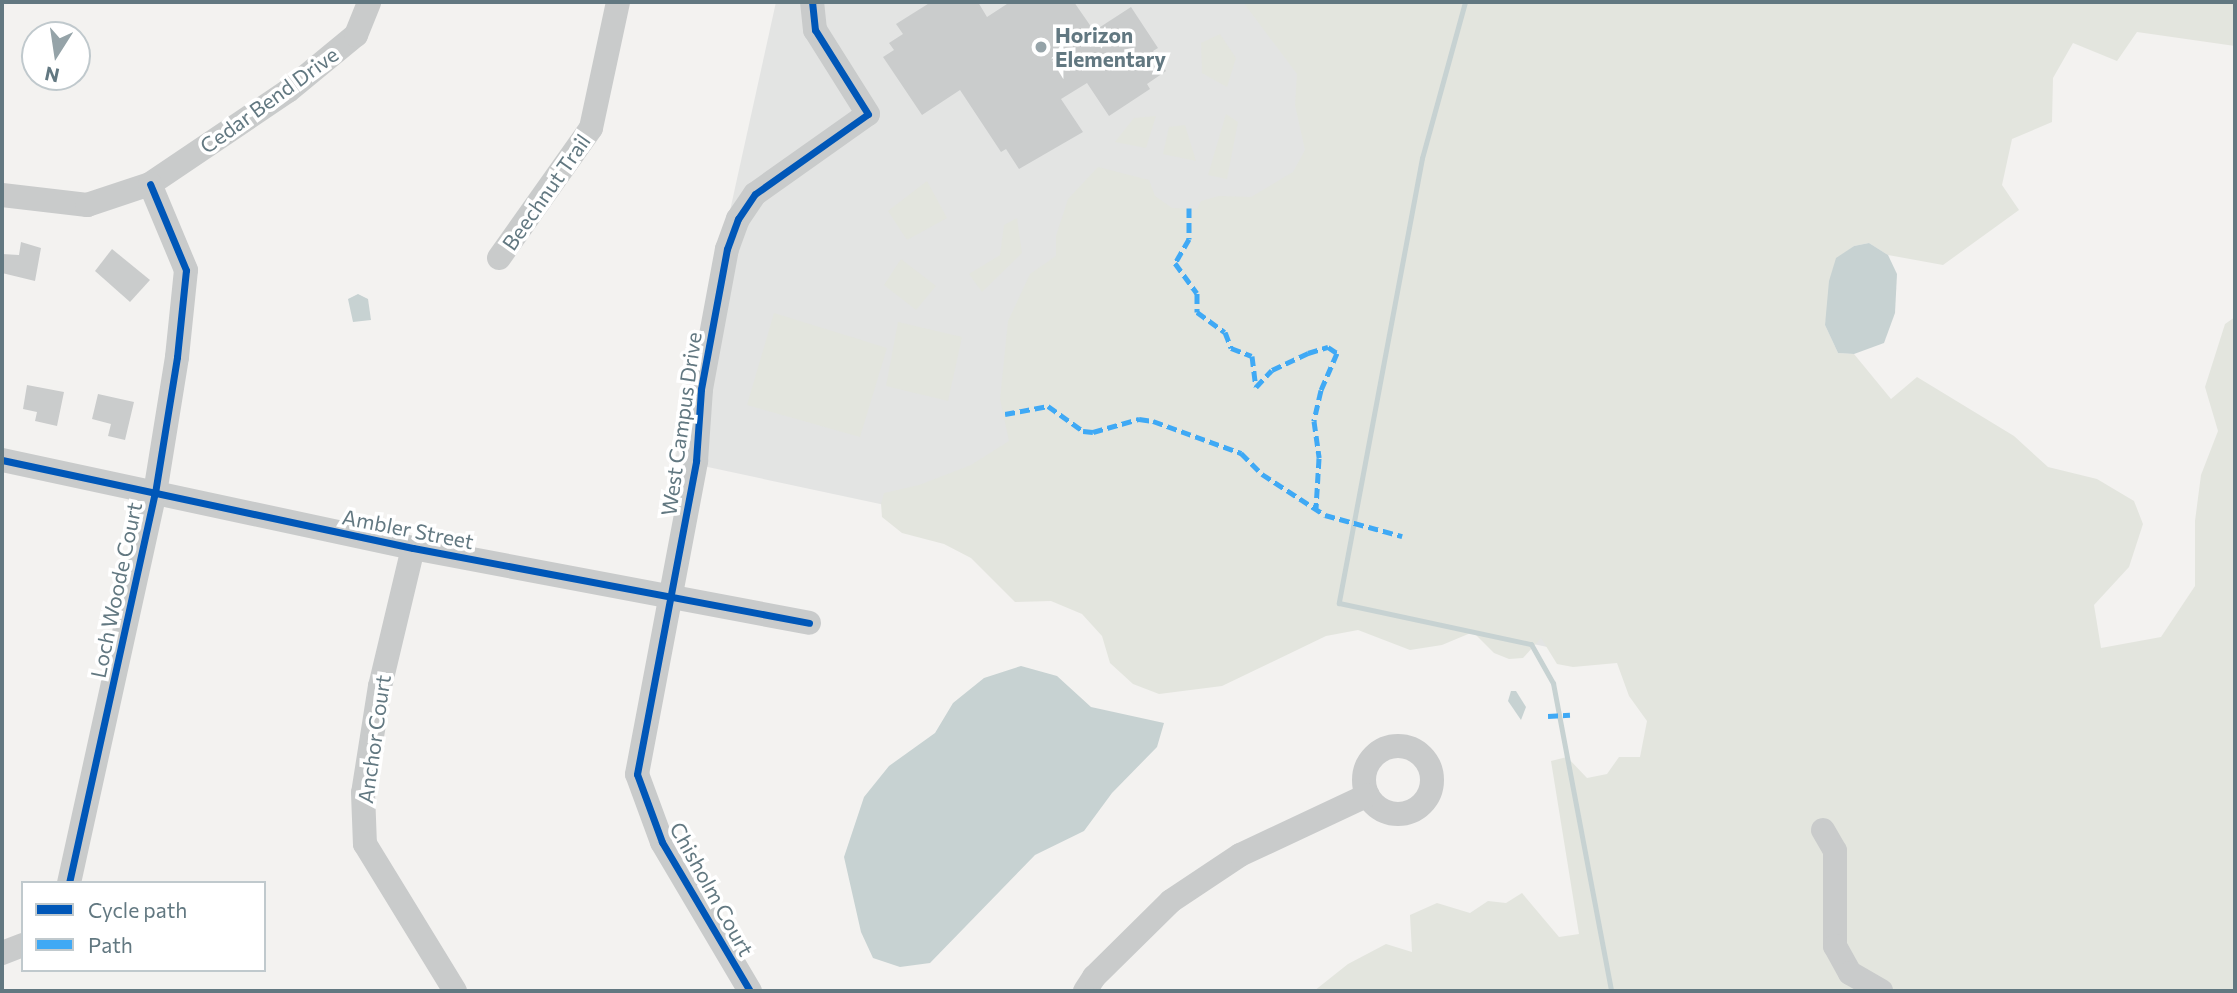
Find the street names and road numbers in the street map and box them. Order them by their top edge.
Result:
street label: Cedar Bend Drive [195,41,343,159]
street label: Beechnut Trail [497,129,595,255]
street label: West Campus Drive [656,330,706,518]
street label: Loch Woode Court [85,500,147,680]
street label: Ambler Street [340,504,476,554]
street label: Anchor Court [353,673,395,805]
street label: Chisholm Court [665,818,759,960]

